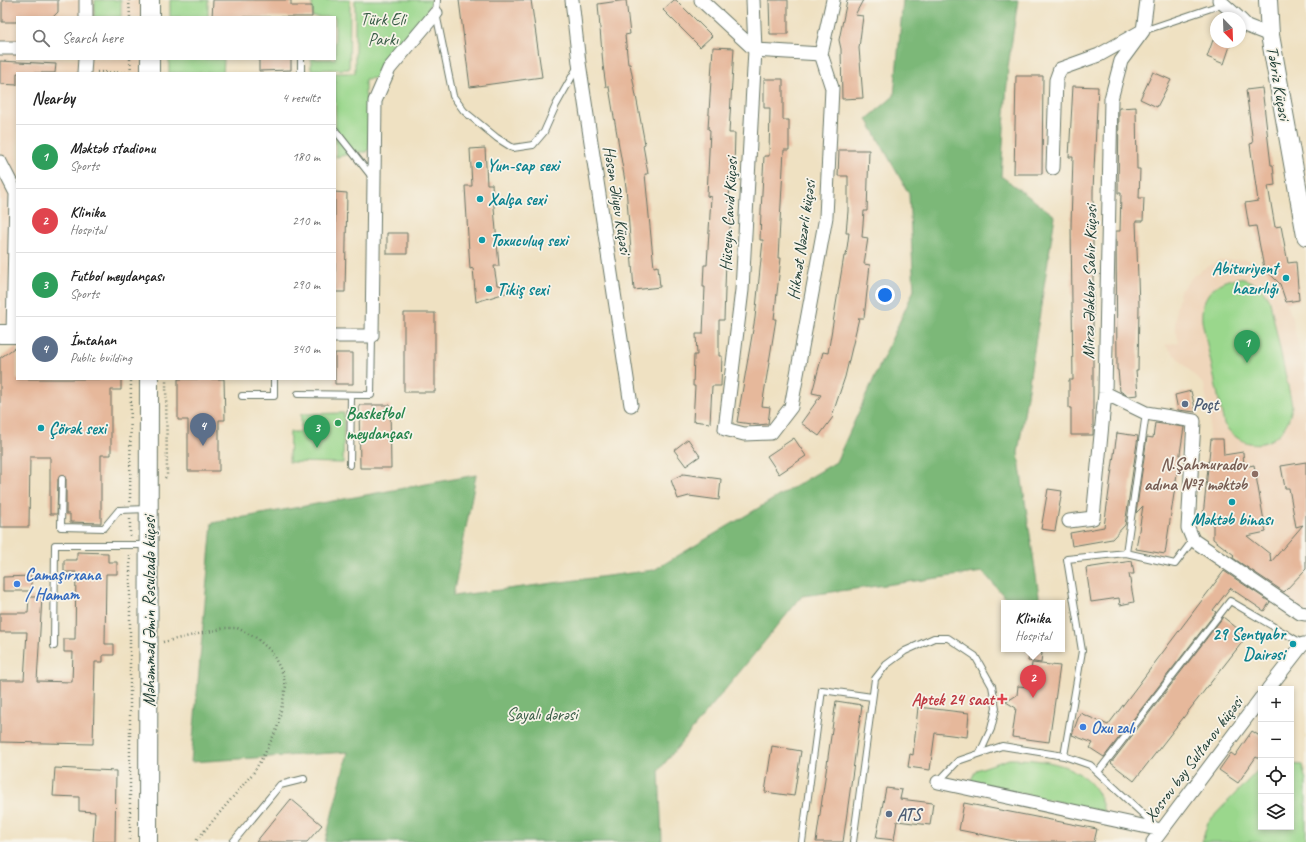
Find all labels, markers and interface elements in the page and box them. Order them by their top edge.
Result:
park label: Türk Eli Parkı [360,9,408,50]
north arrow [1210,12,1246,48]
search box [16,16,336,60]
icon: search [30,27,52,49]
text: Search here [62,29,123,48]
street label: Təbriz Küçəsi [1262,44,1296,124]
text: Nearby [32,88,75,109]
text: 4 results [282,90,320,106]
text: Məktəb stadionu [70,139,155,158]
street label: Həsən Əliyev Küçəsi [599,145,637,257]
text: 1 [42,149,48,165]
text: 180 m [292,149,320,165]
place label: Yun-sap sexi [487,155,562,176]
street label: Hüseyn Cavid Küçəsi [715,155,742,272]
text: Sports [70,158,99,174]
marker: Yun-sap sexi [474,160,484,170]
street label: Hikmət Nəzərli küçəsi [783,177,821,301]
place label: Xalça sexi [488,189,549,210]
marker: Xalça sexi [475,194,485,204]
text: Klinika [70,203,105,222]
street label: Mirzə Ələkbər Sabir Küçəsi [1078,203,1101,359]
text: 2 [42,213,48,229]
text: 210 m [292,213,320,229]
text: Hospital [70,222,106,238]
place label: Toxuculuq sexi [490,230,570,251]
marker: Toxuculuq sexi [477,235,487,245]
place label: Abituriyent hazırlığı [1212,258,1280,299]
text: Futbol meydançası [70,267,164,286]
marker: Abituriyent hazırlığı [1281,273,1291,283]
text: 3 [42,277,48,293]
text: 290 m [292,277,320,293]
place label: Tikiş sexi [497,279,551,300]
marker: Tikiş sexi [484,284,494,294]
your location [875,285,895,305]
text: Sports [70,286,99,302]
pin: 1 [1234,330,1260,363]
text: İmtahan [70,331,116,350]
text: 4 [42,341,48,357]
text: 340 m [292,341,320,357]
text: Public building [70,350,132,366]
place label: Poçt [1193,394,1221,415]
marker: Poçt [1180,399,1190,409]
place label: Basketbol meydançası [346,403,413,444]
pin: 4 [190,413,216,446]
pin: 3 [304,415,330,448]
place label: Çörək sexi [49,418,109,440]
marker: Basketbol meydançası [333,418,343,428]
marker: Çörək sexi [36,423,46,433]
place label: N.Şahmuradov adına №7 məktəb [1144,454,1248,495]
marker: N.Şahmuradov adına №7 məktəb [1250,469,1260,479]
marker: Məktəb binası [1227,497,1237,507]
place label: Məktəb binası [1191,509,1275,530]
street label: Məhəmməd Əmin Rəsulzadə küçəsi [139,513,160,707]
place label: Camaşırxana / Hamam [25,564,103,605]
marker: Camaşırxana / Hamam [12,579,22,589]
popup [1001,600,1065,652]
text: Klinika [1015,609,1050,628]
place label: 29 Sentyabr Dairəsi [1212,624,1288,665]
text: Hospital [1015,628,1051,644]
marker: 29 Sentyabr Dairəsi [1288,639,1298,649]
pin: 2 [1020,665,1046,698]
map controls [1258,686,1294,830]
button: + [1258,686,1294,722]
place label: Aptek 24 saat [912,689,996,710]
street label: Xosrov bəy Sultanov küçəsi [1140,691,1248,826]
marker: Aptek 24 saat [997,694,1007,704]
park label: Sayalı dərəsi [507,704,579,725]
place label: Oxu zalı [1091,717,1137,738]
marker: Oxu zalı [1078,722,1088,732]
button: − [1258,722,1294,758]
button: locate [1258,758,1294,794]
button: layers [1258,794,1294,830]
place label: ATS [897,804,923,825]
marker: ATS [884,809,894,819]

